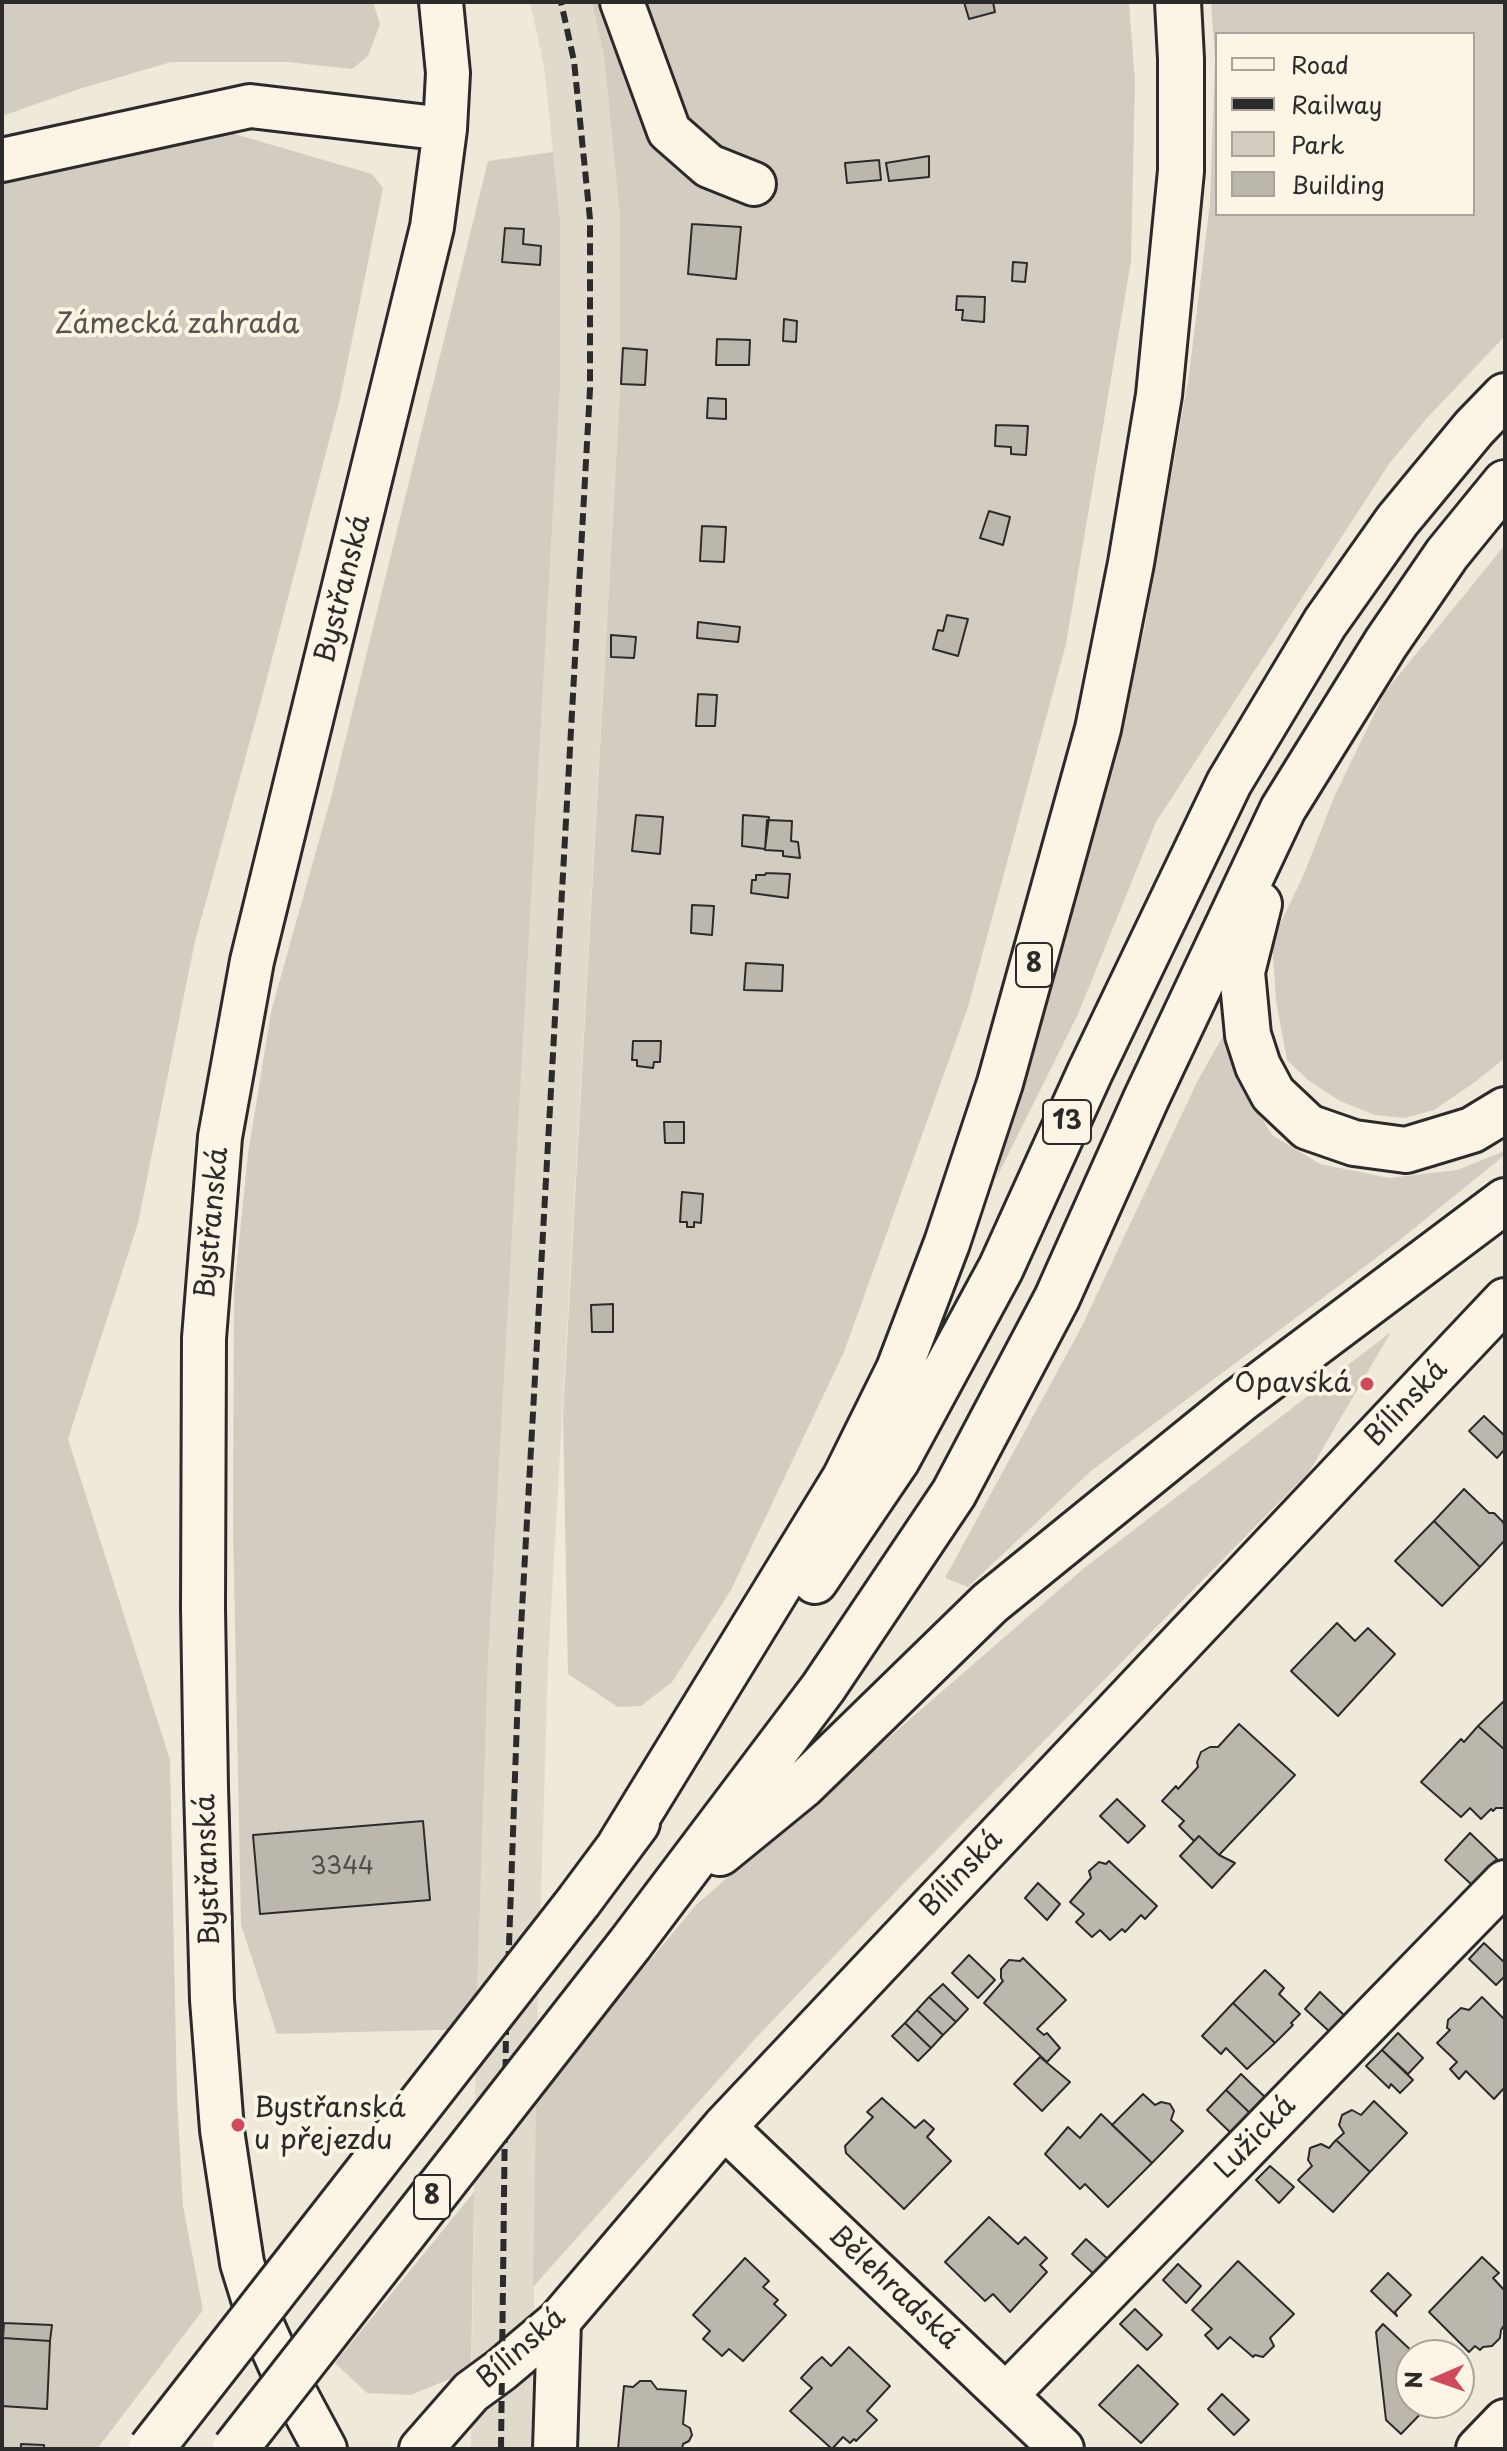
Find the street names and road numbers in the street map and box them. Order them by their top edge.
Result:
street label: Bystřanská [309,511,379,667]
road number: 8 [1016,943,1052,987]
road number: 13 [1043,1100,1091,1144]
street label: Bystřanská [190,1146,236,1300]
street label: Bílinská [1359,1354,1455,1454]
street label: Bystřanská [190,1794,228,1946]
street label: Bílinská [914,1824,1010,1924]
street label: Lužická [1209,2090,1303,2186]
road number: 8 [414,2175,450,2219]
street label: Bělehradská [821,2219,965,2357]
street label: Bílinská [471,2302,573,2396]

